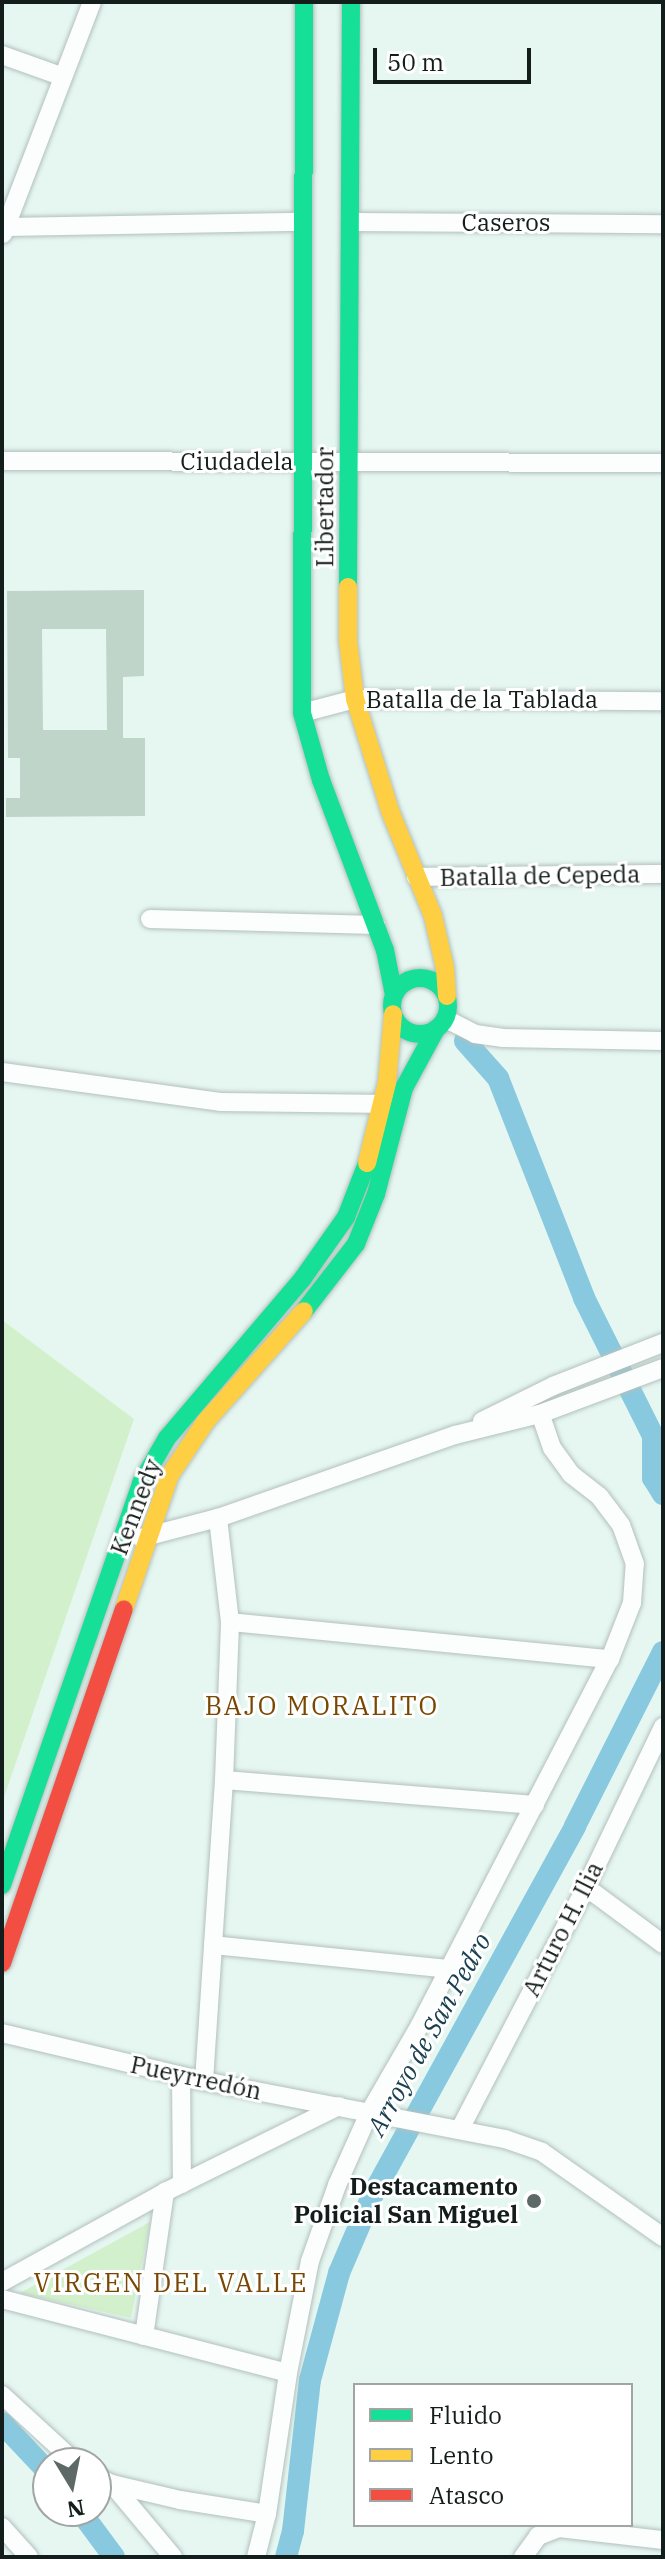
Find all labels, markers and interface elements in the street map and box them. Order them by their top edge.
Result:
scale bar [377,32,535,82]
text: 50 m [387,46,444,78]
street label: Caseros [462,209,550,237]
street label: Libertador [311,447,339,567]
street label: Ciudadela [180,448,294,476]
street label: Batalla de la Tablada [366,686,598,714]
street label: Batalla de Cepeda [439,860,641,892]
street label: Kennedy [105,1455,167,1559]
district label: BAJO MORALITO [205,1690,439,1722]
street label: Arturo H. Ilia [517,1857,609,2001]
water label: Arroyo de San Pedro [360,1927,498,2141]
street label: Pueyrredón [128,2050,264,2106]
place label: Destacamento Policial San Miguel [294,2173,518,2229]
marker: Destacamento Policial San Miguel [525,2192,543,2210]
district label: VIRGEN DEL VALLE [34,2267,308,2299]
legend [353,2383,633,2527]
text: Fluido [429,2399,502,2431]
text: Lento [429,2439,493,2471]
north arrow [32,2447,112,2527]
text: Atasco [429,2479,504,2511]
text: N [65,2493,87,2525]

